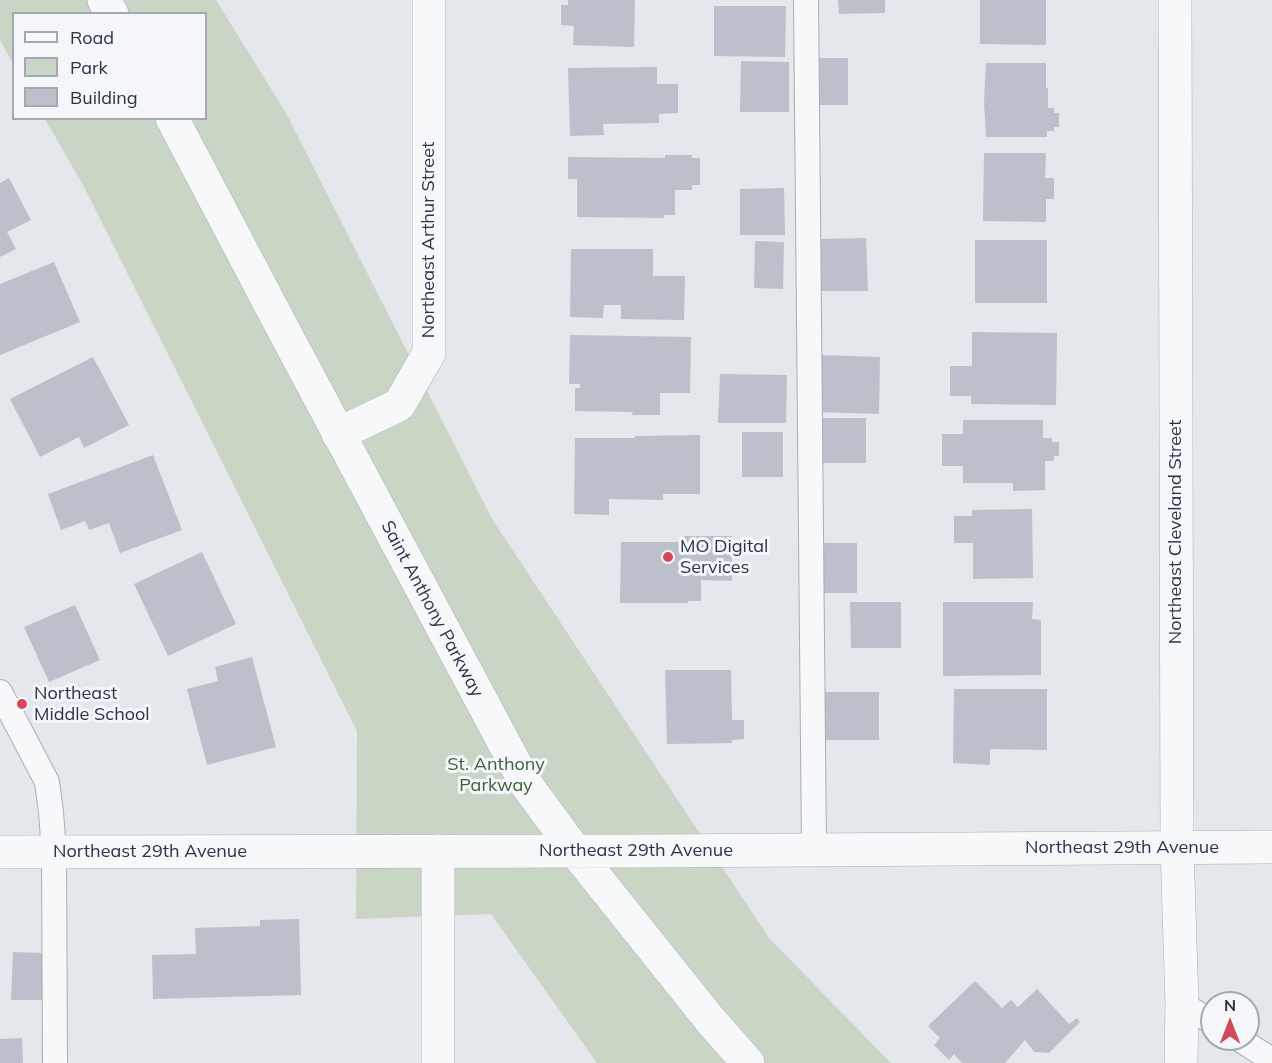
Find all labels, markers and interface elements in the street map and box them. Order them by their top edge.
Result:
legend [12,12,207,120]
text: Road [70,26,114,49]
text: Park [70,56,108,79]
text: Building [70,86,138,109]
street label: Northeast Arthur Street [418,142,440,338]
street label: Northeast Cleveland Street [1165,420,1187,644]
street label: Saint Anthony Parkway [376,517,488,701]
place label: MO Digital Services [680,536,768,578]
marker: MO Digital Services [661,550,675,564]
place label: Northeast Middle School [34,683,150,726]
marker: Northeast Middle School [15,697,29,711]
park label: St. Anthony Parkway [447,754,545,796]
street label: Northeast 29th Avenue [1025,837,1219,859]
street label: Northeast 29th Avenue [539,840,733,862]
street label: Northeast 29th Avenue [53,841,247,863]
north arrow [1200,991,1260,1051]
text: N [1224,995,1236,1015]

